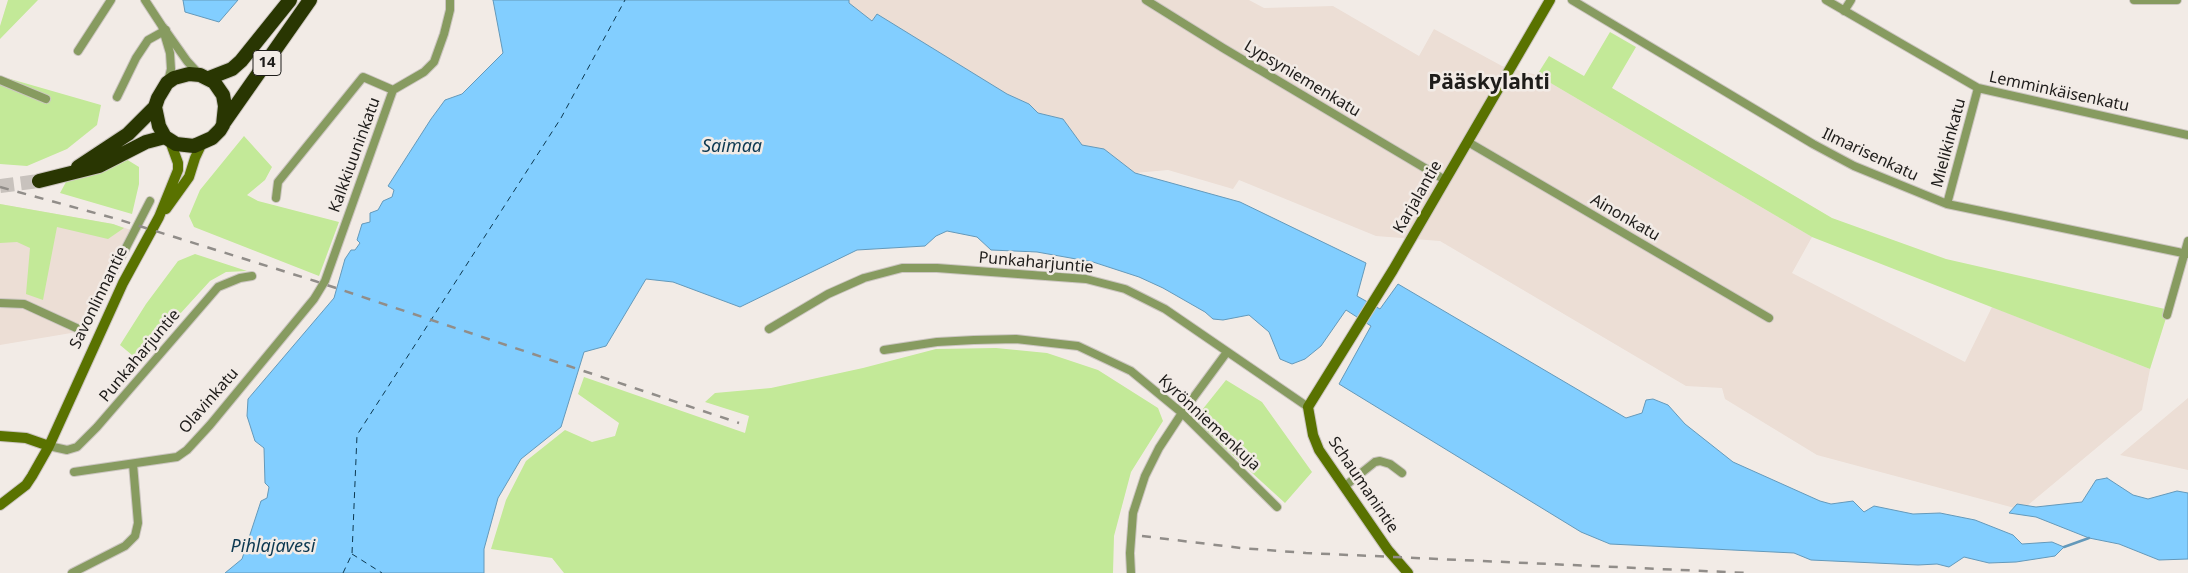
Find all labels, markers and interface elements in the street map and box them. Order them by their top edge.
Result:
street label: Lypsyniemenkatu [1240,37,1364,121]
road number: 14 [253,50,281,76]
street label: Lemminkäisenkatu [1987,68,2131,116]
district label: Pääskylahti [1428,70,1550,96]
street label: Kalkkiuuninkatu [325,95,385,215]
street label: Mielikinkatu [1928,96,1970,190]
street label: Ilmarisenkatu [1819,124,1921,186]
water label: Saimaa [702,136,762,158]
street label: Karjalantie [1390,157,1446,237]
street label: Ainonkatu [1587,190,1663,246]
street label: Savonlinnantie [66,244,132,352]
street label: Punkaharjuntie [978,248,1094,278]
street label: Punkaharjuntie [96,306,184,406]
street label: Olavinkatu [175,364,243,438]
street label: Kyrönniemenkuja [1154,371,1264,475]
street label: Schaumanintie [1324,433,1402,537]
water label: Pihlajavesi [231,536,315,558]

